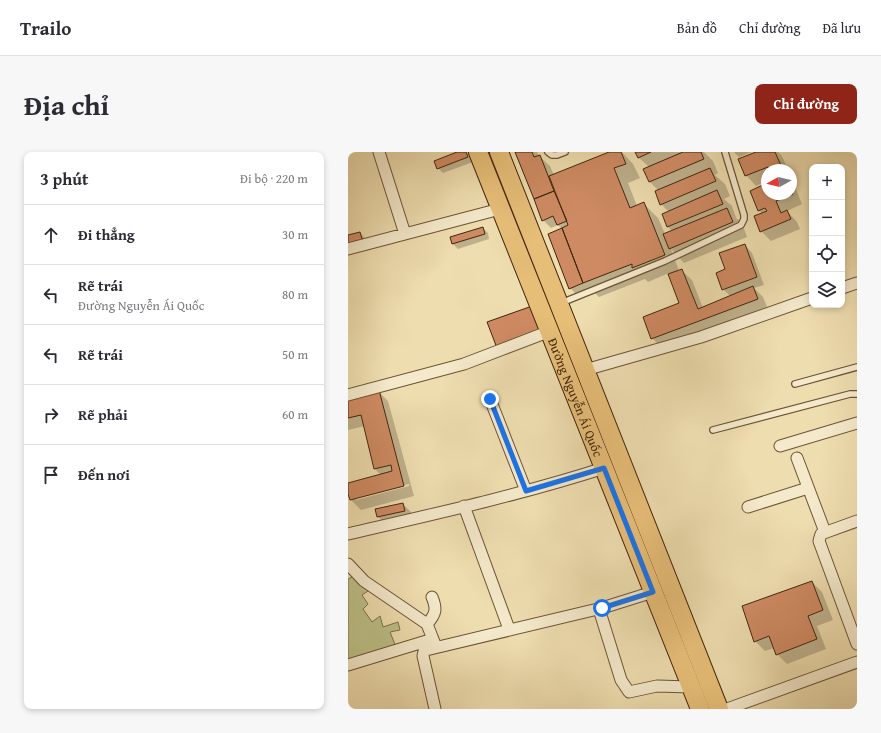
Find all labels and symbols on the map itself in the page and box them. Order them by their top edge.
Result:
north arrow [761,164,797,200]
street label: Đường Nguyễn Ái Quốc [543,335,608,460]
route end [481,390,499,408]
route start [593,599,611,617]

